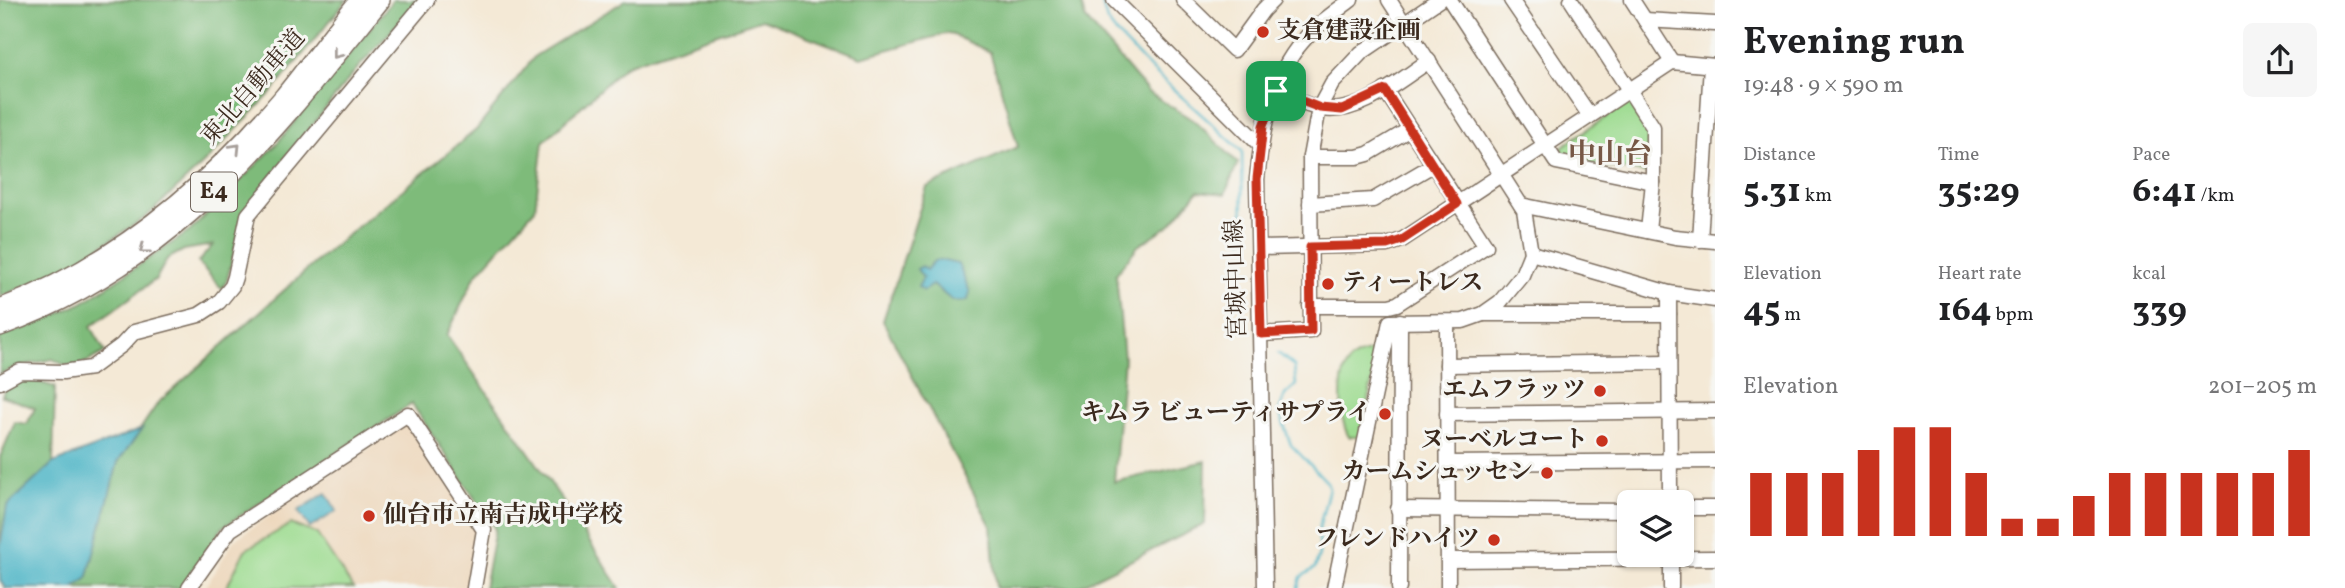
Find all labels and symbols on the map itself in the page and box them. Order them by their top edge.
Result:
place label: 支倉建設企画 [1277,15,1421,49]
street label: 東北自動車道 [194,23,314,153]
marker: 支倉建設企画 [1255,24,1271,40]
one-way arrow [333,46,346,58]
pin [1246,61,1306,121]
district label: 中山台 [1568,136,1652,175]
one-way arrow [228,143,241,156]
road number: E4 [191,172,237,211]
street label: 宮城中山線 [1218,218,1256,340]
one-way arrow [139,241,152,254]
place label: ティートレス [1342,267,1483,301]
marker: ティートレス [1320,276,1336,292]
place label: エムフラッツ [1442,374,1586,408]
marker: エムフラッツ [1592,383,1608,399]
place label: キムラ ビューティサプライ [1081,397,1371,431]
marker: キムラ ビューティサプライ [1377,406,1393,422]
place label: ヌーベルコート [1420,424,1588,458]
marker: ヌーベルコート [1594,433,1610,449]
place label: カームシュッセン [1341,456,1533,490]
marker: カームシュッセン [1539,465,1555,481]
place label: 仙台市立南吉成中学校 [383,499,623,533]
marker: 仙台市立南吉成中学校 [361,508,377,524]
place label: フレンドハイツ [1314,523,1480,557]
marker: フレンドハイツ [1486,532,1502,548]

